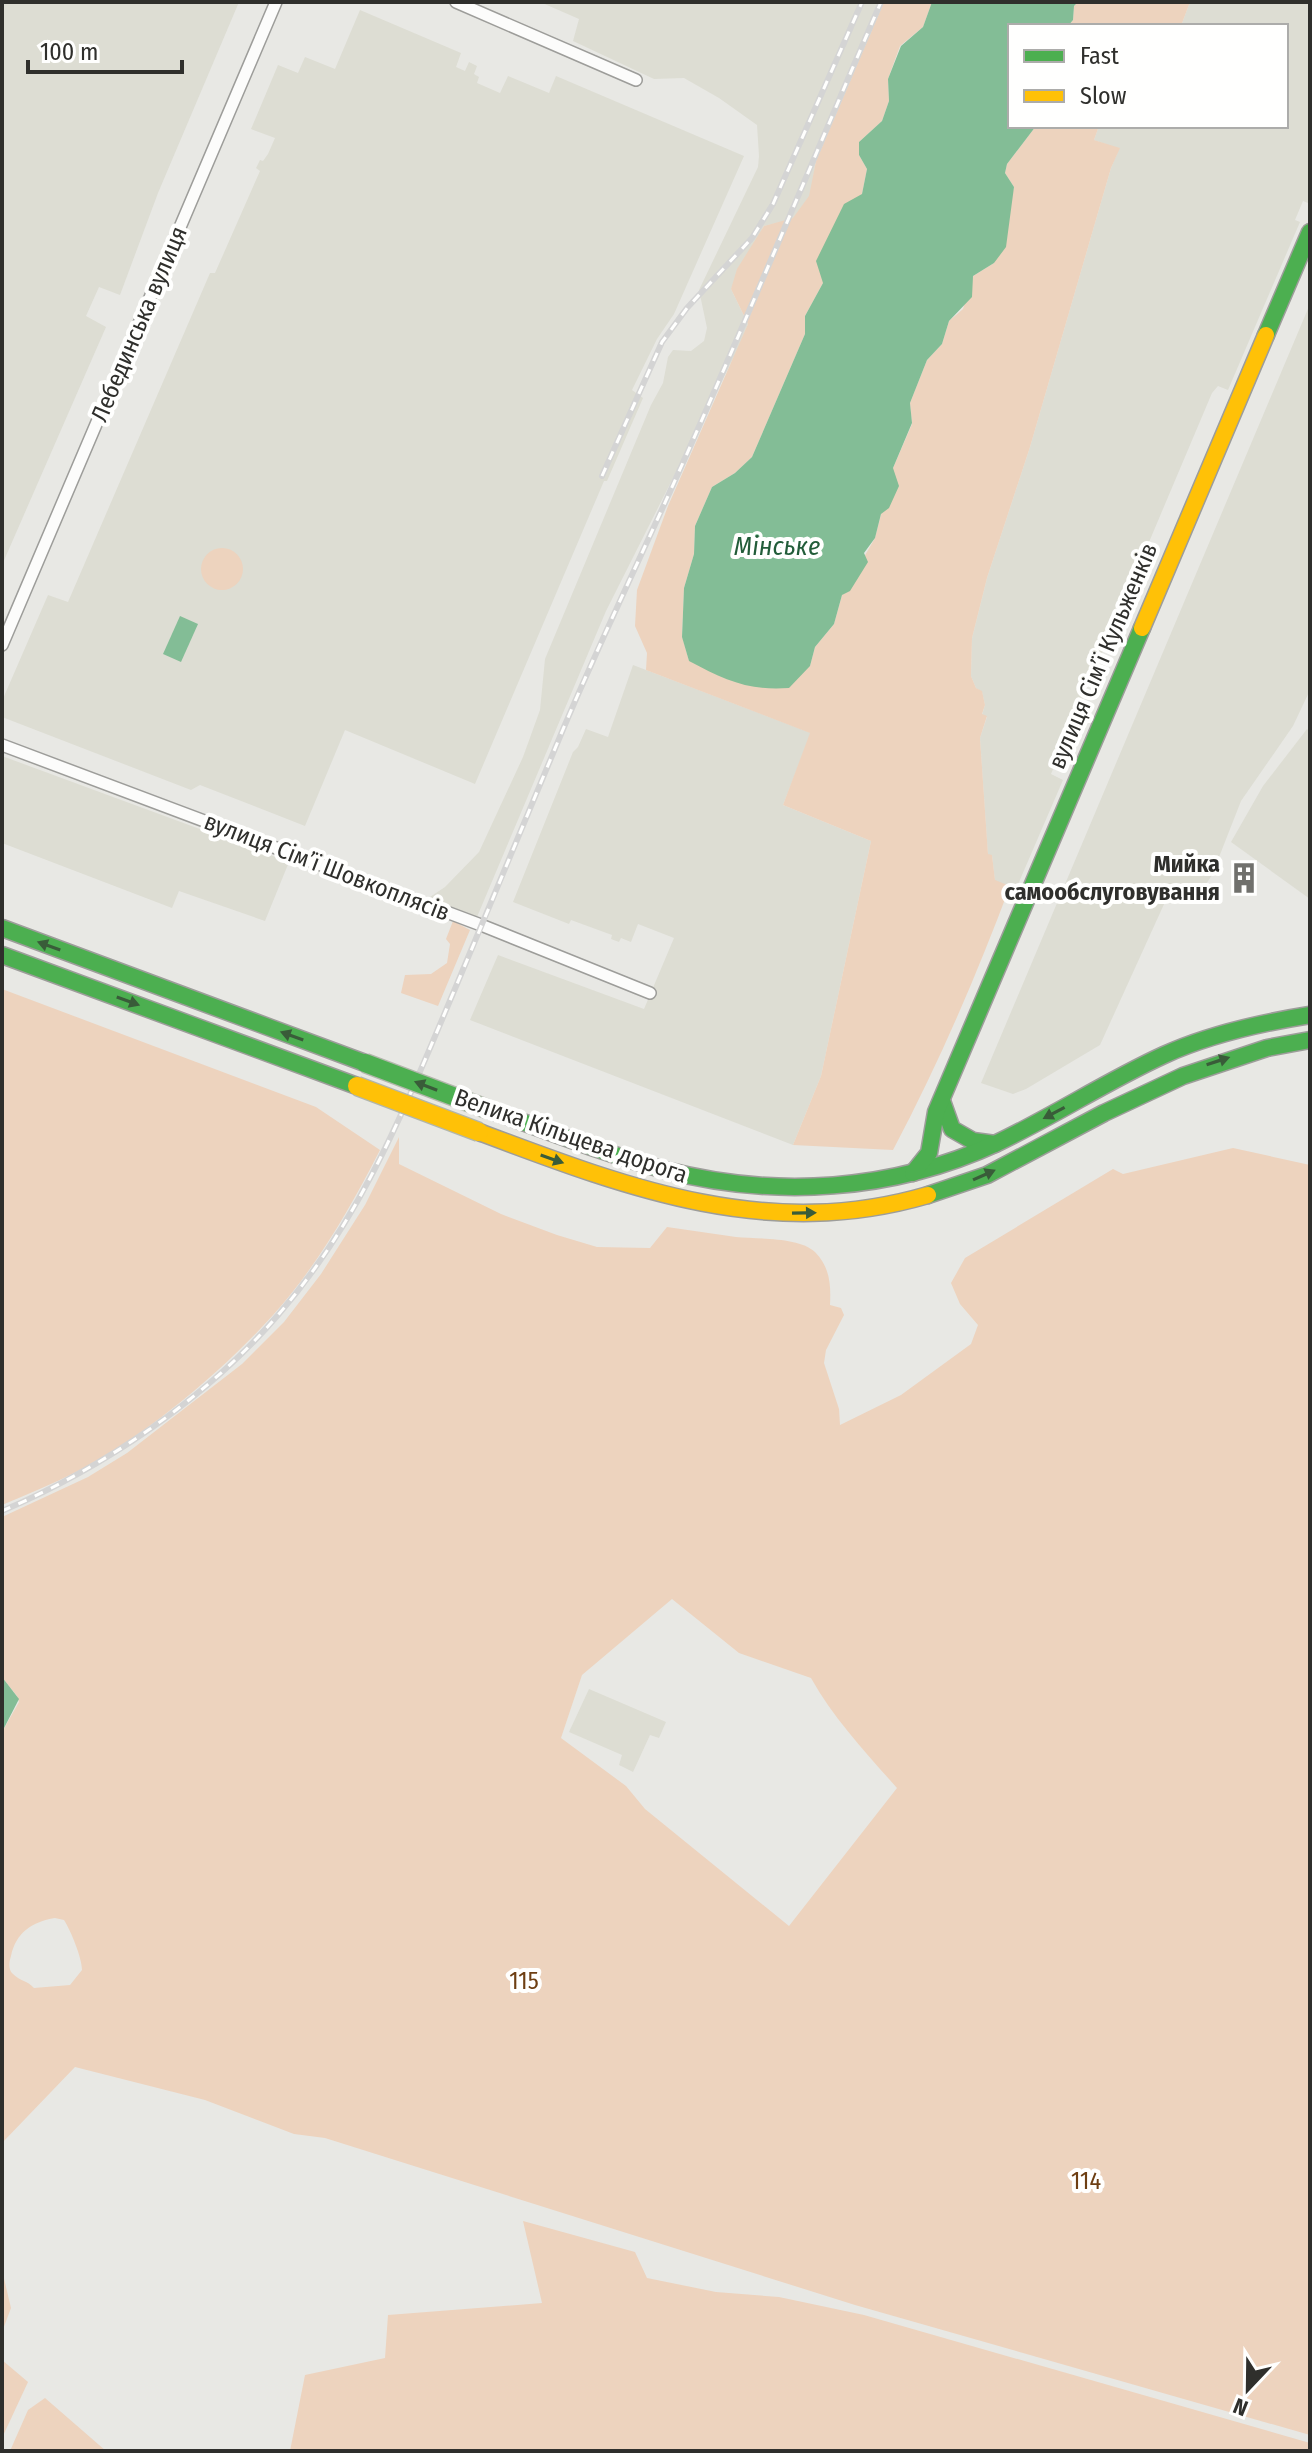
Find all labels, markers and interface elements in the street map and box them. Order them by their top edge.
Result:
scale bar [28,24,182,74]
legend [1008,24,1288,128]
text: 100 m [40,38,98,66]
text: Fast [1080,42,1119,70]
text: Slow [1080,82,1127,110]
street label: Лебединська вулиця [85,222,193,426]
water label: Мінське [734,531,820,562]
street label: вулиця Сімʼї Кульженків [1043,539,1163,773]
street label: вулиця Сімʼї Шовкоплясів [200,807,454,927]
place label: Мийка самообслуговування [1004,850,1220,906]
building icon: Мийка самообслуговування [1227,861,1261,895]
one-way arrow [36,939,60,951]
one-way arrow [116,995,140,1008]
one-way arrow [280,1029,304,1042]
one-way arrow [1206,1055,1230,1067]
one-way arrow [414,1079,438,1092]
street label: Велика Кільцева дорога [451,1083,691,1189]
one-way arrow [1042,1106,1065,1120]
one-way arrow [540,1153,564,1165]
one-way arrow [973,1169,996,1182]
one-way arrow [792,1207,817,1220]
park label: 115 [509,1967,539,1995]
park label: 114 [1071,2167,1101,2195]
north arrow [1208,2349,1288,2429]
text: N [1230,2392,1252,2422]

